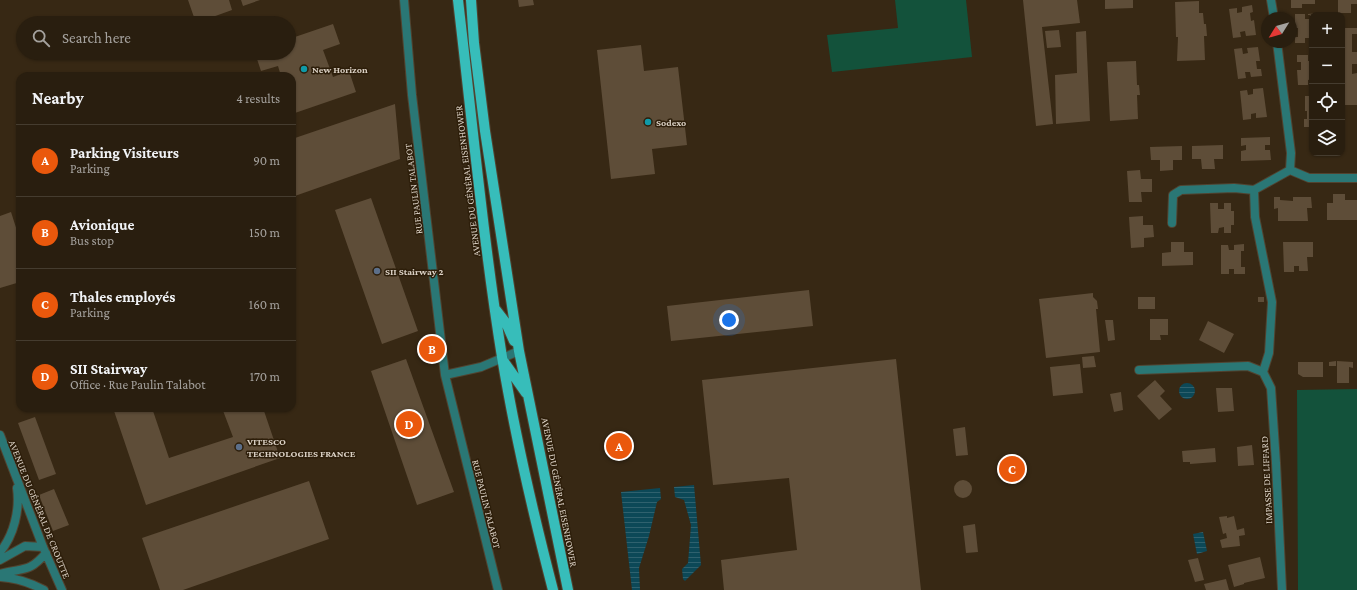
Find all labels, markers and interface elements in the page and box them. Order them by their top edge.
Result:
north arrow [1261,12,1297,48]
map controls [1309,12,1345,156]
button: + [1309,12,1345,48]
search box [16,16,296,60]
icon: search [30,27,52,49]
text: Search here [62,30,131,46]
button: − [1309,48,1345,84]
marker: New Horizon [299,64,309,74]
place label: New Horizon [312,64,368,75]
button: locate [1309,84,1345,120]
text: Nearby [32,89,84,108]
text: 4 results [236,91,280,106]
street label: AVENUE DU GÉNÉRAL EISENHOWER [453,104,482,257]
marker: Sodexo [643,117,653,127]
place label: Sodexo [656,117,686,128]
button: layers [1309,120,1345,156]
street label: RUE PAULIN TALABOT [402,142,425,235]
text: Parking Visiteurs [70,145,179,161]
text: A [41,153,49,168]
text: 90 m [253,153,280,168]
text: Parking [70,161,110,176]
text: Avionique [70,217,135,233]
text: B [41,225,49,240]
text: 150 m [249,225,280,240]
text: Bus stop [70,233,114,248]
marker: SII Stairway 2 [372,266,382,276]
place label: SII Stairway 2 [385,266,444,277]
text: Thales employés [70,289,175,305]
text: C [41,297,49,312]
text: 160 m [249,297,280,312]
text: Parking [70,305,110,320]
your location [719,310,739,330]
pin: B [419,334,445,364]
text: SII Stairway [70,361,147,377]
text: D [41,369,49,384]
text: 170 m [250,369,280,384]
text: Office · Rue Paulin Talabot [70,377,206,392]
pin: D [396,409,422,439]
street label: AVENUE DU GÉNÉRAL EISENHOWER [540,416,579,568]
pin: A [606,431,632,461]
place label: VITESCO TECHNOLOGIES FRANCE [246,436,356,459]
street label: IMPASSE DE LIFFARD [1259,436,1274,524]
street label: AVENUE DU GÉNÉRAL DE CROUTTE [7,438,73,581]
marker: VITESCO TECHNOLOGIES FRANCE [234,442,244,452]
pin: C [999,454,1025,484]
street label: RUE PAULIN TALABOT [470,458,503,550]

